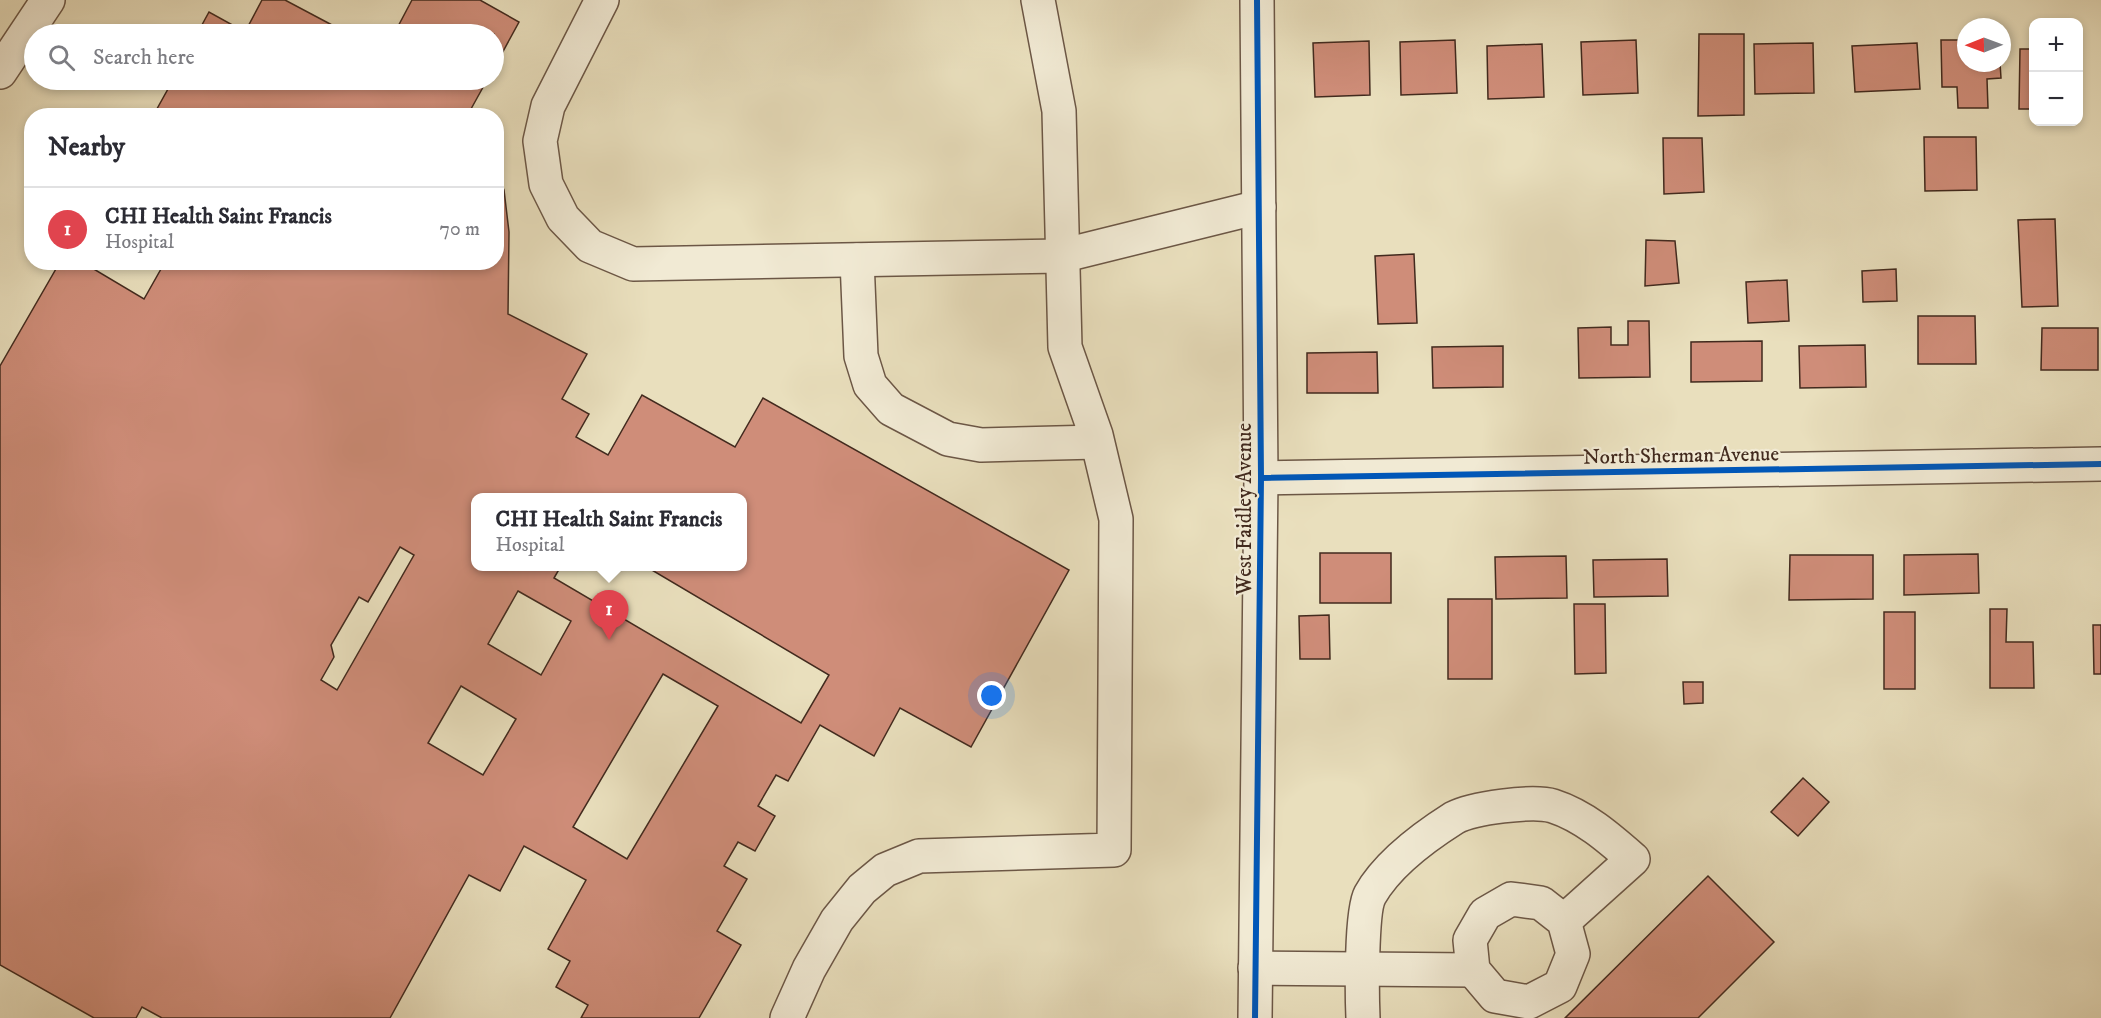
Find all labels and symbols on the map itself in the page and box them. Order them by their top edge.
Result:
north arrow [1957,18,2011,72]
street label: West Faidley Avenue [1232,423,1258,596]
street label: North Sherman Avenue [1583,441,1780,471]
pin: 1 [590,590,628,640]
your location [977,681,1006,710]

